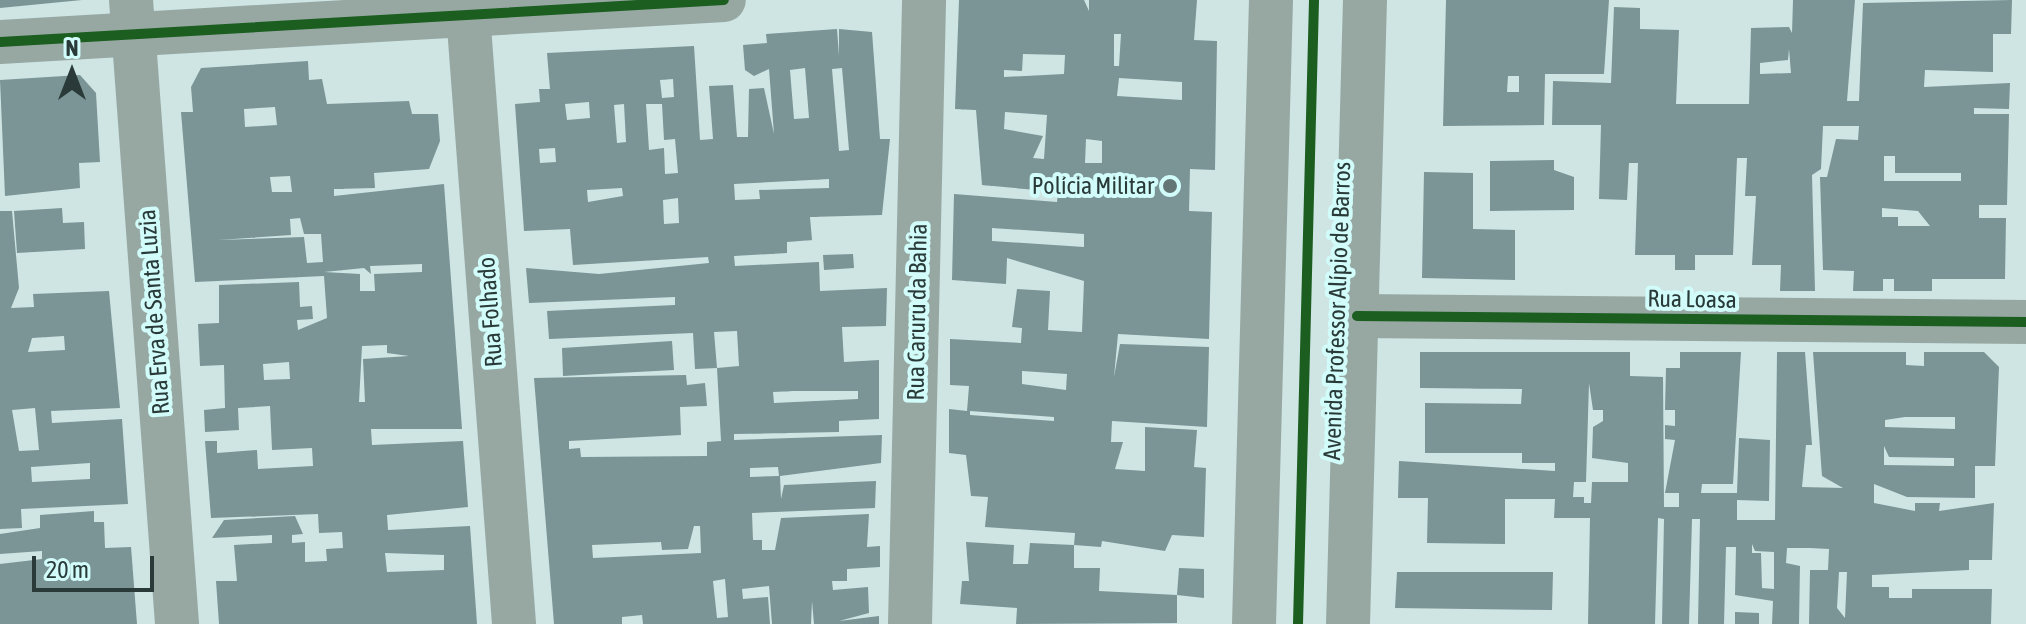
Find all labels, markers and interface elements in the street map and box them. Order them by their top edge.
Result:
north arrow [32,32,112,112]
text: N [66,35,78,61]
street label: Avenida Professor Alípio de Barros [1317,161,1357,461]
place label: Polícia Militar [1032,172,1154,200]
marker: Polícia Militar [1161,177,1179,195]
street label: Rua Erva de Santa Luzia [132,209,176,415]
street label: Rua Caruru da Bahia [901,223,933,401]
street label: Rua Folhado [472,256,508,368]
street label: Rua Loasa [1647,284,1737,314]
scale bar [36,540,158,590]
text: 20 m [46,556,89,583]

